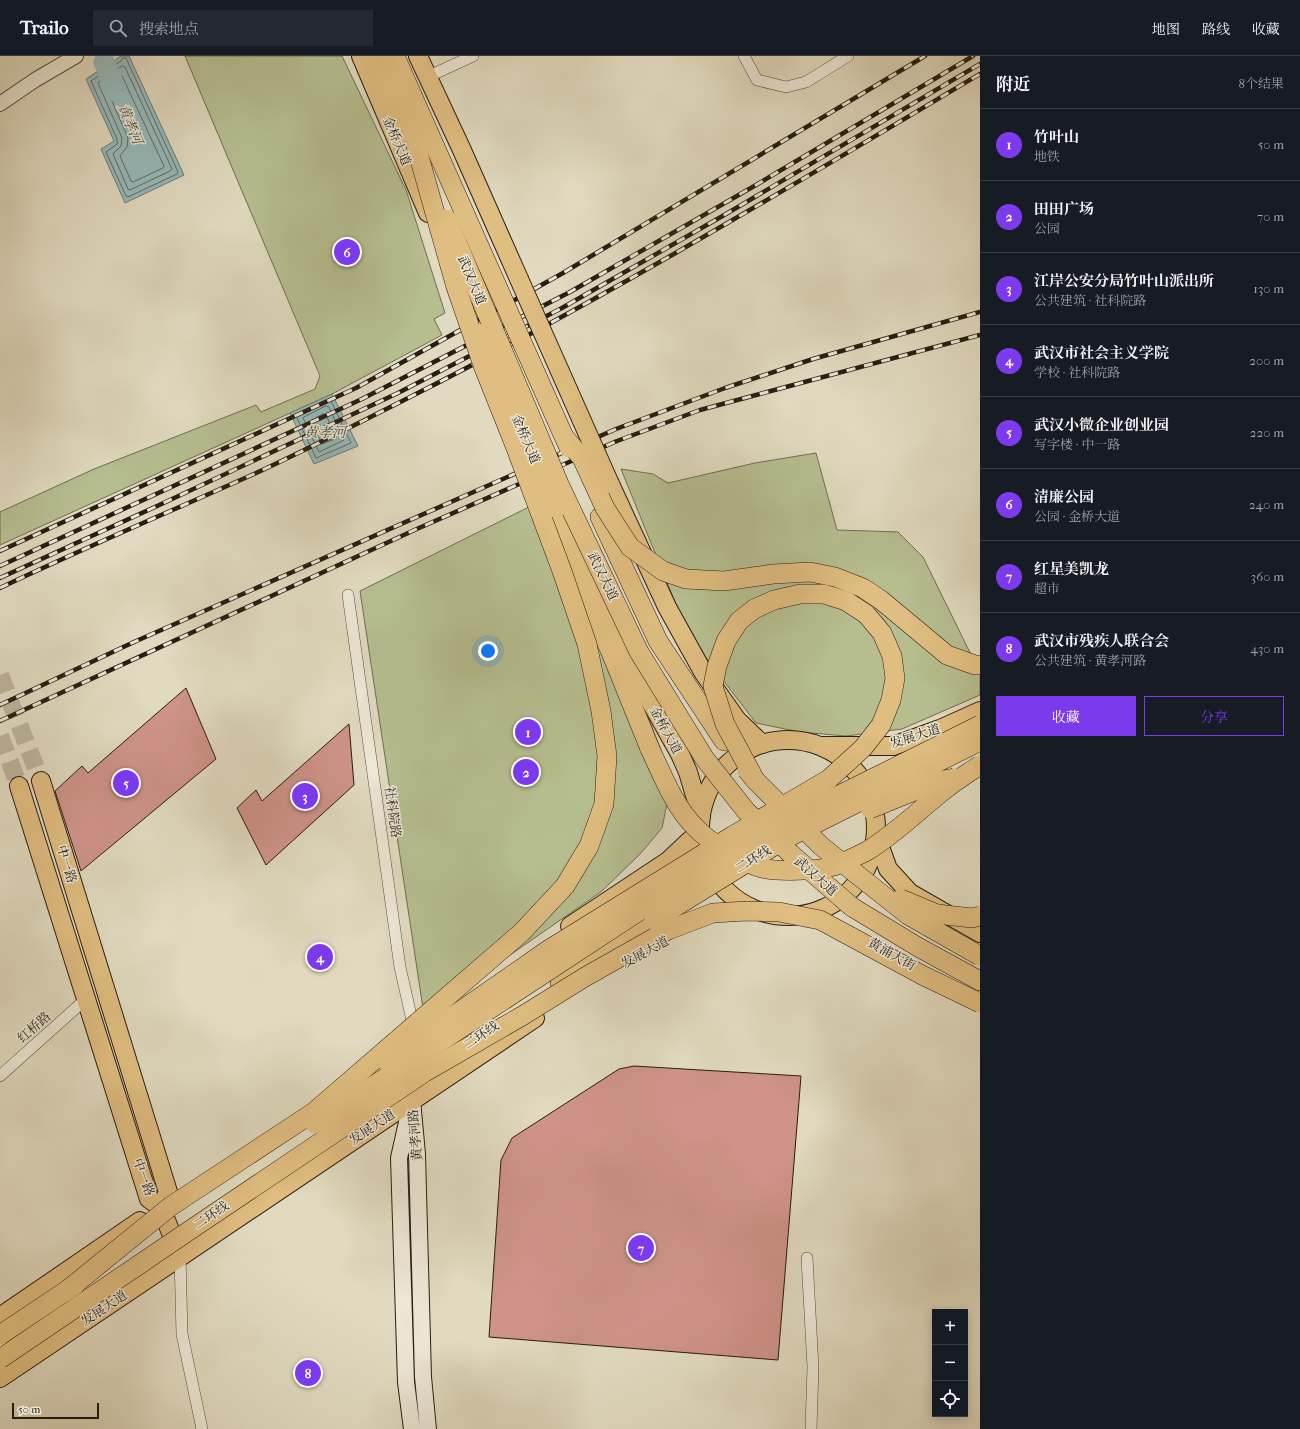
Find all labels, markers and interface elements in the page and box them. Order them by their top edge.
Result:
search box [93,10,373,46]
text: Trailo [20,17,69,39]
icon: search [107,17,129,39]
text: 搜索地点 [139,20,199,38]
text: 地图 [1152,21,1180,38]
text: 路线 [1202,21,1230,38]
text: 收藏 [1252,21,1280,38]
text: 附近 [996,74,1030,94]
text: 8个结果 [1238,76,1284,91]
water label: 黄孝河 [114,101,147,149]
street label: 金桥大道 [380,114,414,168]
text: 竹叶山 [1034,128,1079,146]
text: 1 [1007,137,1011,152]
text: 50 m [1258,137,1284,152]
text: 地铁 [1034,149,1060,164]
text: 田田广场 [1034,200,1094,218]
text: 2 [1006,209,1012,224]
text: 70 m [1257,209,1284,224]
text: 公园 [1034,221,1060,236]
pin: 6 [334,237,360,267]
street label: 武汉大道 [455,253,489,307]
text: 江岸公安分局竹叶山派出所 [1034,272,1214,290]
text: 3 [1006,281,1012,296]
text: 130 m [1253,281,1284,296]
text: 公共建筑 · 社科院路 [1034,293,1146,308]
text: 武汉市社会主义学院 [1034,344,1169,362]
text: 4 [1005,353,1013,368]
text: 200 m [1249,353,1284,368]
text: 学校 · 社科院路 [1034,365,1120,380]
street label: 金桥大道 [509,412,543,466]
text: 武汉小微企业创业园 [1034,416,1169,434]
water label: 黄孝河 [304,424,349,441]
text: 5 [1006,425,1012,440]
text: 220 m [1250,425,1284,440]
text: 写字楼 · 中一路 [1034,437,1120,452]
text: 清廉公园 [1034,488,1094,506]
text: 6 [1005,497,1013,512]
text: 240 m [1249,497,1284,512]
text: 公园 · 金桥大道 [1034,509,1120,524]
street label: 武汉大道 [585,549,621,603]
text: 红星美凯龙 [1034,560,1109,578]
text: 7 [1006,569,1012,584]
text: 360 m [1251,569,1284,584]
text: 超市 [1034,581,1060,596]
text: 武汉市残疾人联合会 [1034,632,1169,650]
your location [478,641,498,661]
text: 8 [1006,641,1012,656]
text: 430 m [1250,641,1284,656]
text: 公共建筑 · 黄孝河路 [1034,653,1146,668]
button: 收藏 [996,696,1136,736]
button: 分享 [1144,696,1284,736]
street label: 金桥大道 [647,704,685,756]
pin: 1 [515,717,541,747]
street label: 发展大道 [888,721,942,751]
pin: 2 [513,757,539,787]
pin: 5 [113,768,139,798]
pin: 3 [292,781,318,811]
street label: 社科院路 [382,785,404,839]
street label: 二环线 [732,842,774,876]
street label: 中一路 [54,843,80,885]
street label: 武汉大道 [791,853,841,899]
street label: 发展大道 [619,933,671,971]
street label: 黄浦大街 [866,935,918,973]
pin: 4 [307,942,333,972]
street label: 红桥路 [14,1009,54,1045]
street label: 二环线 [461,1018,501,1052]
street label: 发展大道 [346,1106,398,1148]
street label: 黄孝河路 [405,1108,425,1162]
street label: 中一路 [130,1156,158,1198]
street label: 二环线 [191,1198,231,1232]
pin: 7 [628,1233,654,1263]
street label: 发展大道 [78,1287,130,1329]
map controls [932,1309,968,1417]
button: + [932,1309,968,1345]
button: − [932,1345,968,1381]
pin: 8 [295,1358,321,1388]
button: locate [932,1381,968,1417]
scale bar [12,1401,99,1420]
text: 50 m [18,1403,40,1416]

